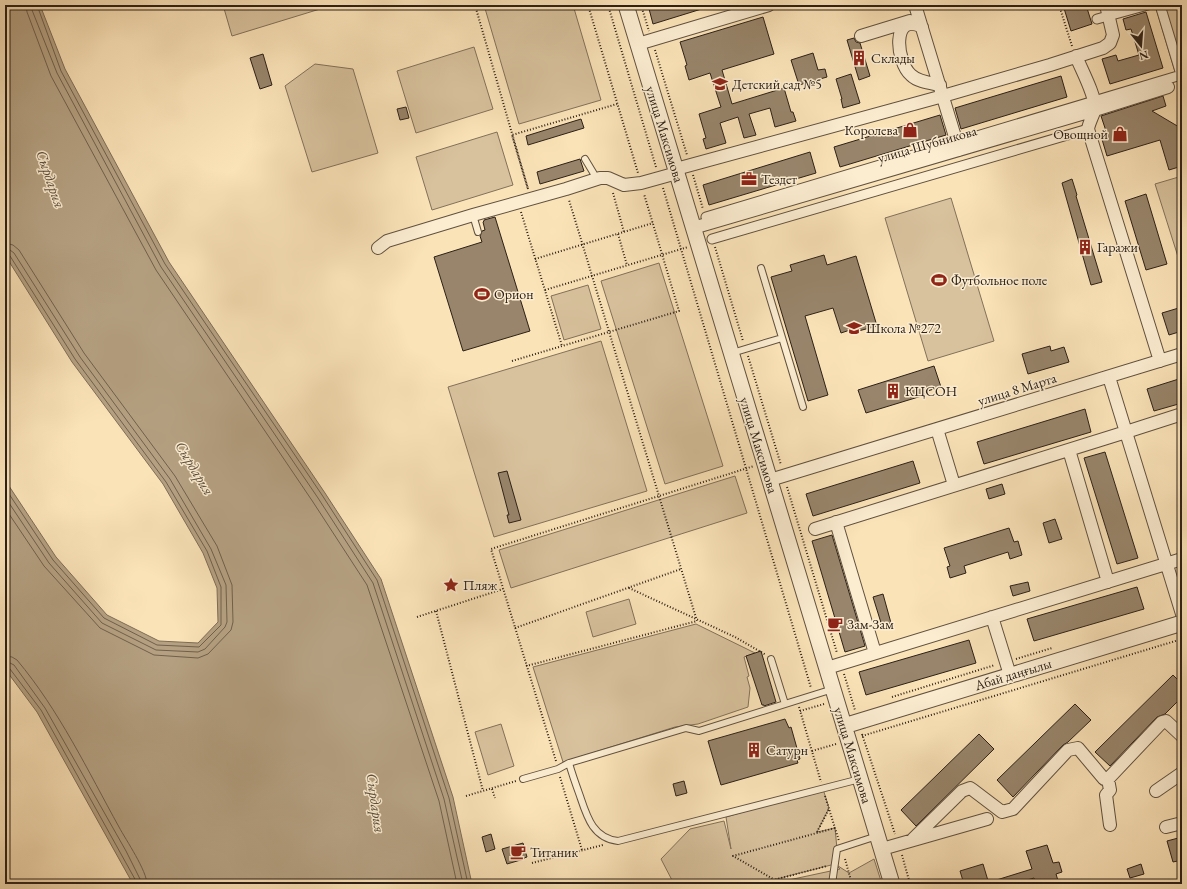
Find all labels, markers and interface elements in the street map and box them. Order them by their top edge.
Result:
north arrow [1121,26,1161,66]
text: N [1138,48,1150,64]
building icon: Склады [850,49,868,67]
place label: Склады [871,49,915,67]
school or university icon: Детский сад №5 [711,75,729,93]
place label: Детский сад №5 [732,75,822,93]
street label: улица Максимова [642,84,688,185]
place label: Королева [845,121,898,139]
street label: улица Шубникова [875,121,979,167]
shop icon: Королева [901,121,919,139]
place label: Овощной [1053,125,1109,143]
shop icon: Овощной [1111,125,1129,143]
water label: Сырдария [32,148,70,210]
office icon: Тездет [740,170,758,188]
place label: Тездет [761,170,797,188]
building icon: Гаражи [1076,238,1094,256]
place label: Гаражи [1097,238,1138,256]
sports icon: Футбольное поле [930,271,948,289]
place label: Футбольное поле [951,271,1048,289]
sports icon: Орион [473,285,491,303]
place label: Орион [494,285,534,303]
school or university icon: Школа №272 [845,319,863,337]
place label: Школа №272 [866,319,941,337]
street label: улица 8 Марта [975,368,1059,410]
building icon: КЦСОН [884,382,902,400]
place label: КЦСОН [905,382,957,400]
street label: улица Максимова [736,395,782,496]
water label: Сырдария [171,437,219,499]
place icon: Пляж [442,576,460,594]
place label: Пляж [463,576,498,594]
cafe icon: Зам-Зам [826,615,844,633]
place label: Зам-Зам [847,615,894,633]
street label: Абай даңғылы [971,654,1054,695]
street label: улица Максимова [830,705,876,806]
building icon: Сатурн [745,741,763,759]
place label: Сатурн [766,741,808,759]
water label: Сырдария [362,772,390,834]
cafe icon: Титаник [509,843,527,861]
place label: Титаник [530,843,578,861]

